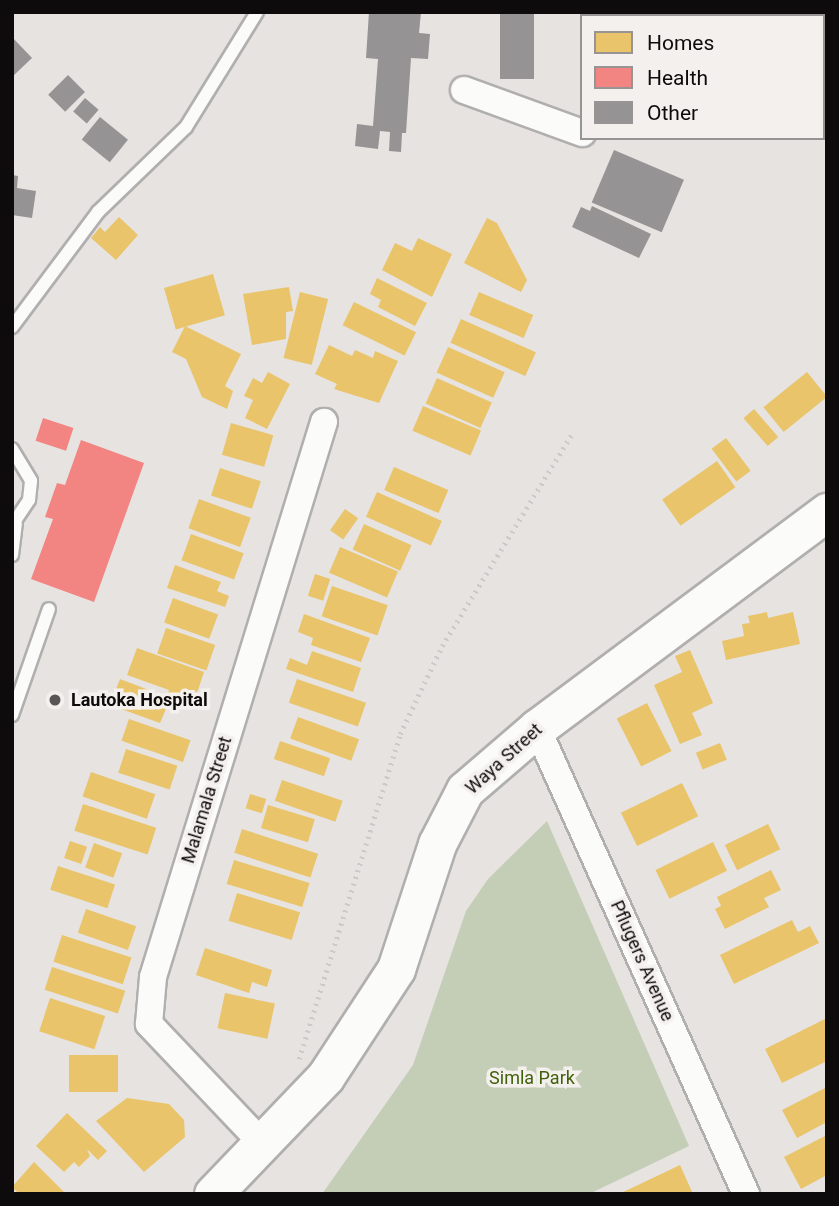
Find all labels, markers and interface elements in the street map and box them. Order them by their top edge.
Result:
legend [580,14,825,140]
text: Homes [647,31,714,55]
text: Health [647,66,708,90]
text: Other [647,101,698,125]
place label: Lautoka Hospital [71,689,208,711]
marker: Lautoka Hospital [45,690,65,710]
street label: Waya Street [461,719,547,799]
street label: Malamala Street [177,734,237,866]
street label: Pflugers Avenue [606,897,678,1025]
park label: Simla Park [489,1067,575,1089]

